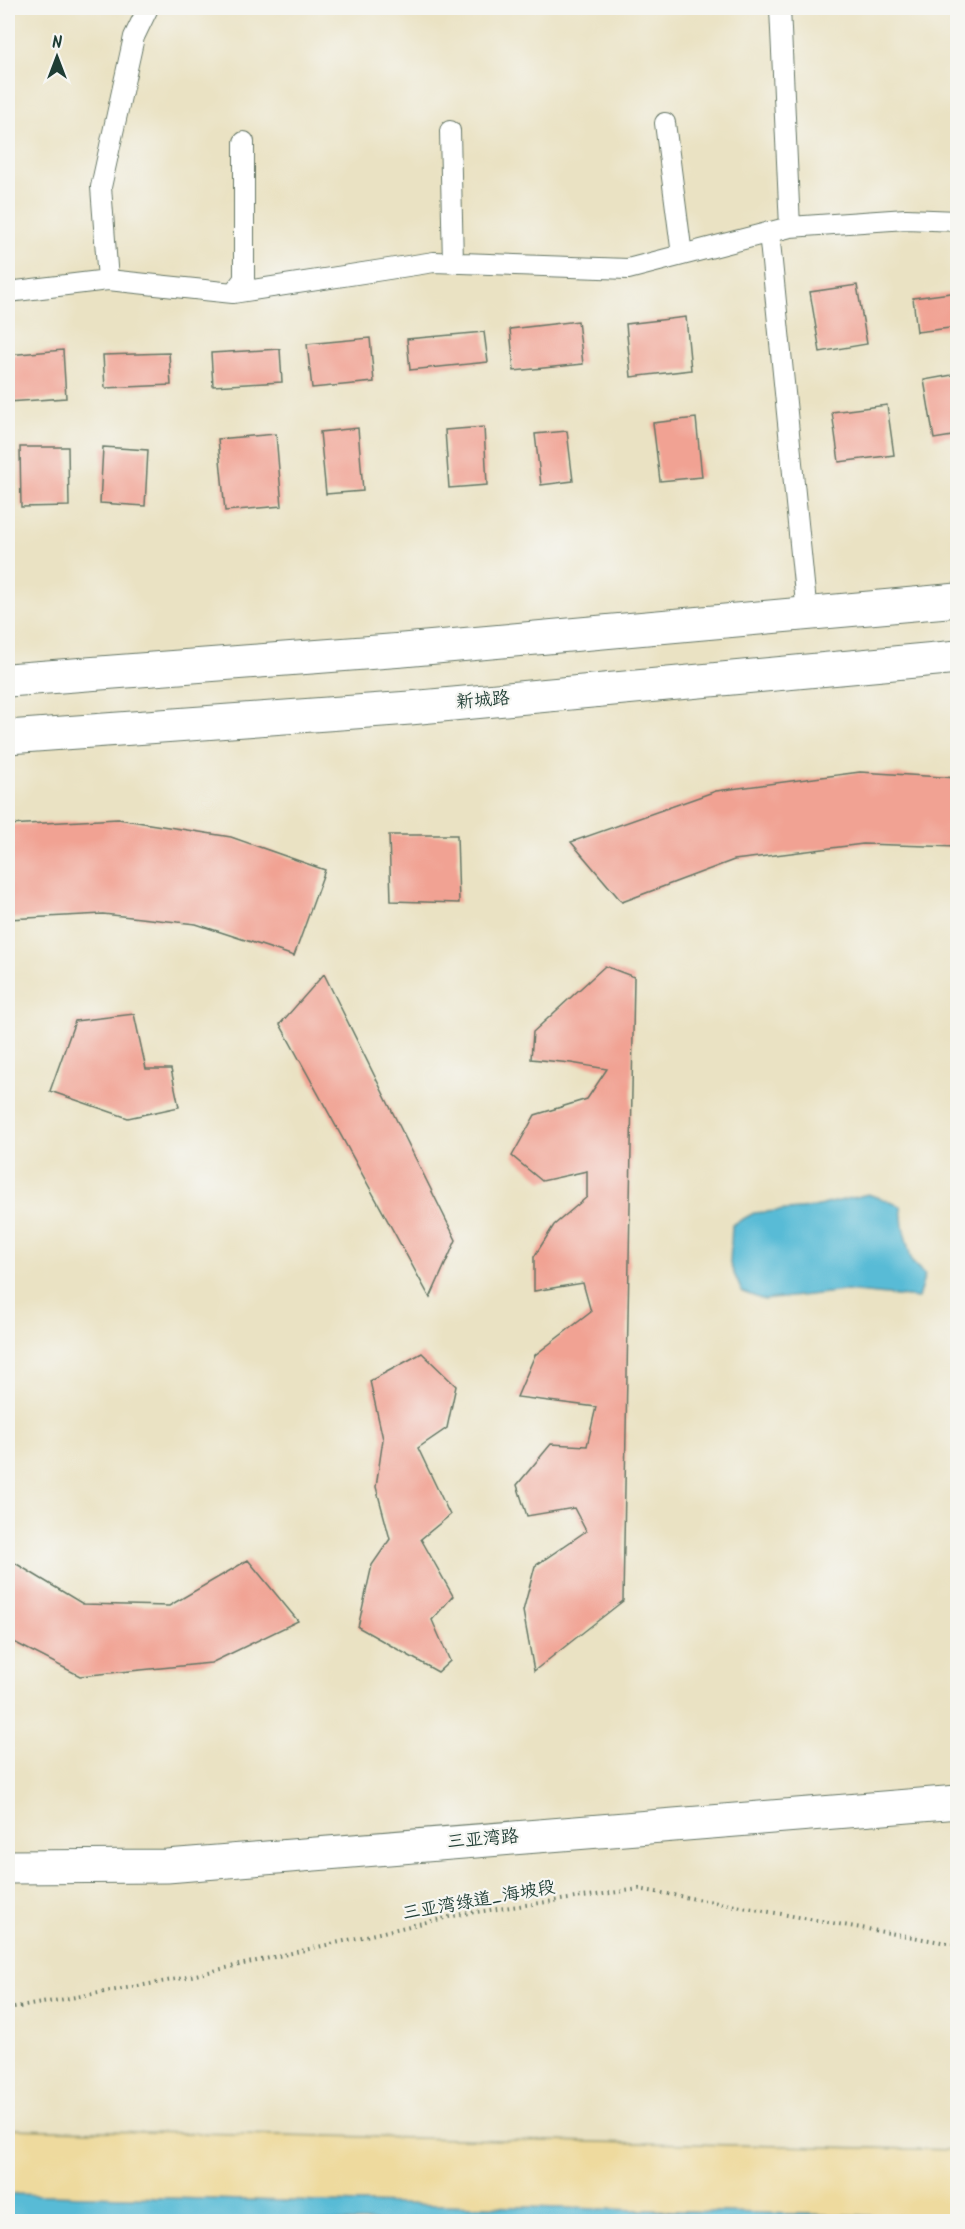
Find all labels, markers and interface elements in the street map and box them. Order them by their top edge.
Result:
north arrow [27,27,87,87]
text: N [52,31,62,56]
street label: 新城路 [455,684,511,718]
street label: 三亚湾路 [446,1822,520,1858]
street label: 三亚湾绿道_海坡段 [400,1873,558,1929]

